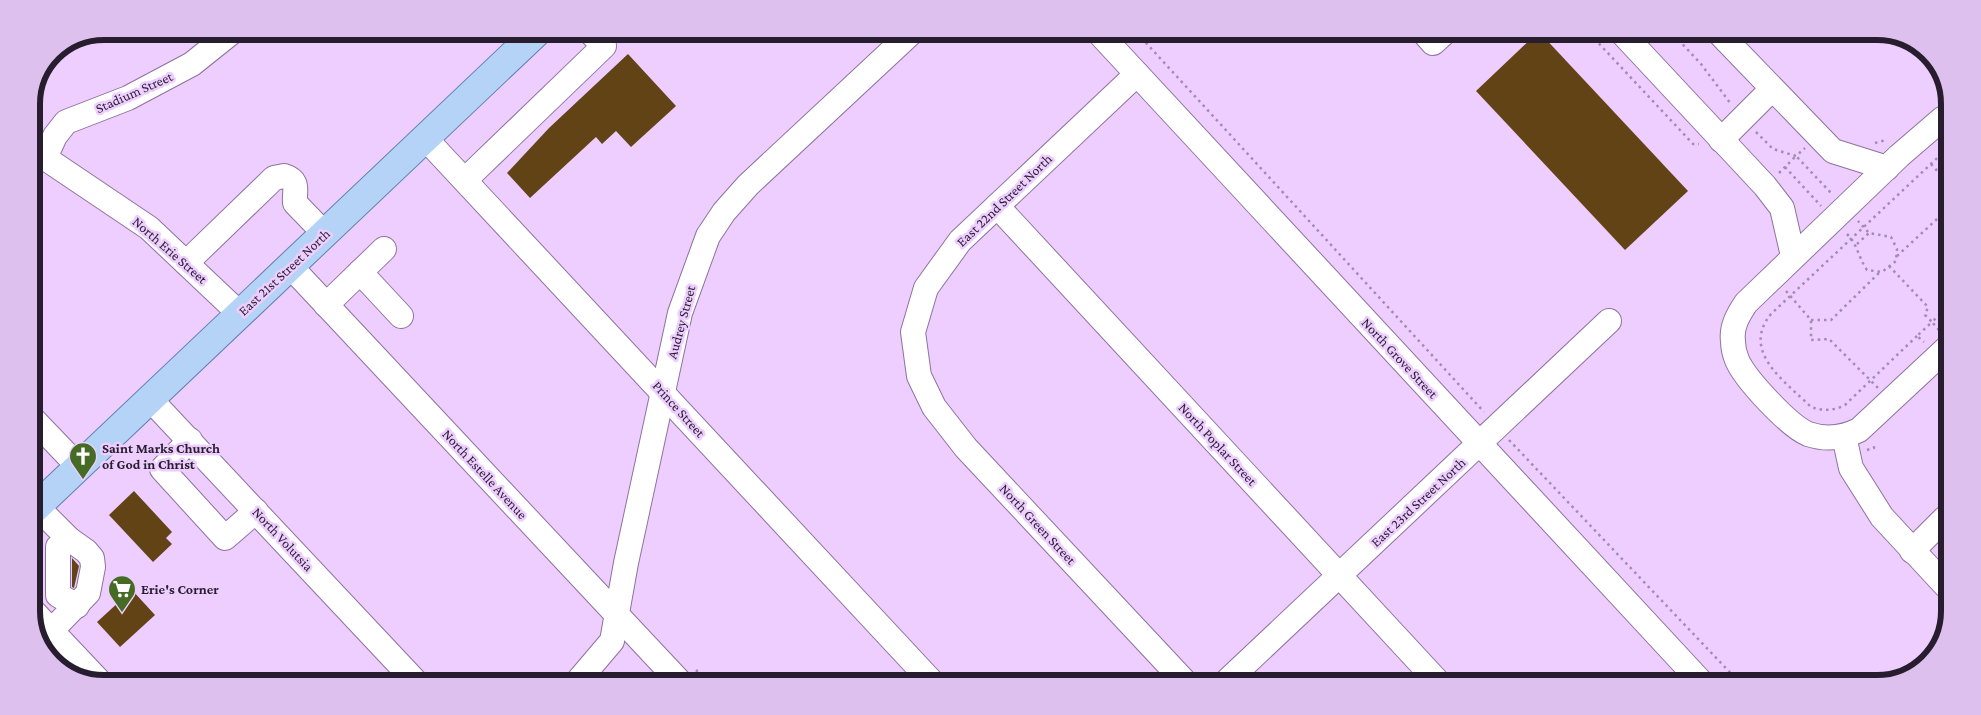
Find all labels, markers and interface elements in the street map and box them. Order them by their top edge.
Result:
street label: Stadium Street [93,68,175,116]
street label: East 22nd Street North [953,150,1055,250]
street label: North Erie Street [129,213,211,287]
street label: East 21st Street North [235,225,334,319]
street label: Audrey Street [664,283,699,360]
street label: North Grove Street [1359,314,1442,402]
street label: Prince Street [649,377,709,441]
street label: North Poplar Street [1176,399,1261,489]
street label: North Estelle Avenue [439,426,531,522]
place label: Saint Marks Church of God in Christ [102,440,220,472]
church icon: Saint Marks Church of God in Christ [68,441,98,480]
street label: East 23rd Street North [1367,454,1469,550]
street label: North Green Street [996,480,1080,568]
street label: North Volutsia [249,504,317,575]
supermarket icon: Erie's Corner [107,574,137,613]
place label: Erie's Corner [141,581,219,597]

